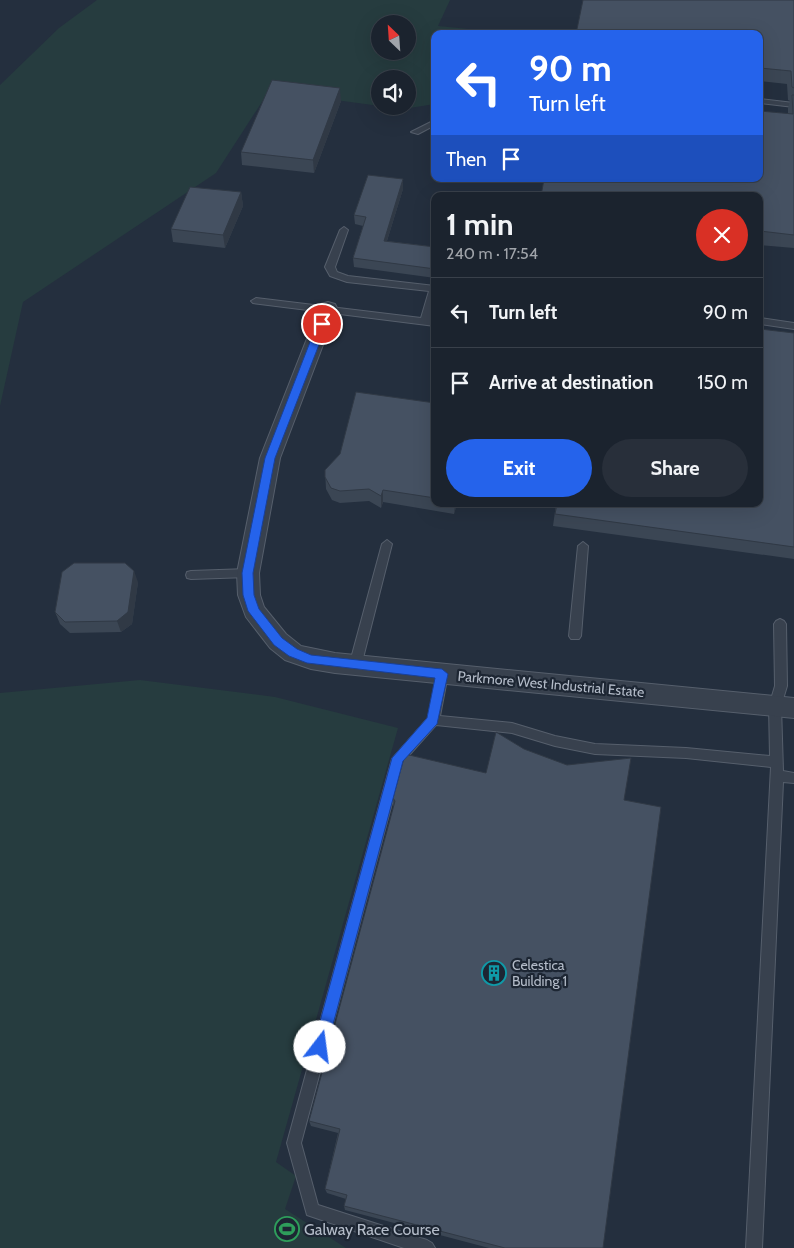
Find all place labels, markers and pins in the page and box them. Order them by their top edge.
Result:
pin [301,303,343,345]
place label: Celestica Building 1 [512,956,567,990]
building icon: Celestica Building 1 [481,960,507,986]
sports icon: Galway Race Course [274,1216,300,1242]
place label: Galway Race Course [304,1220,440,1239]

